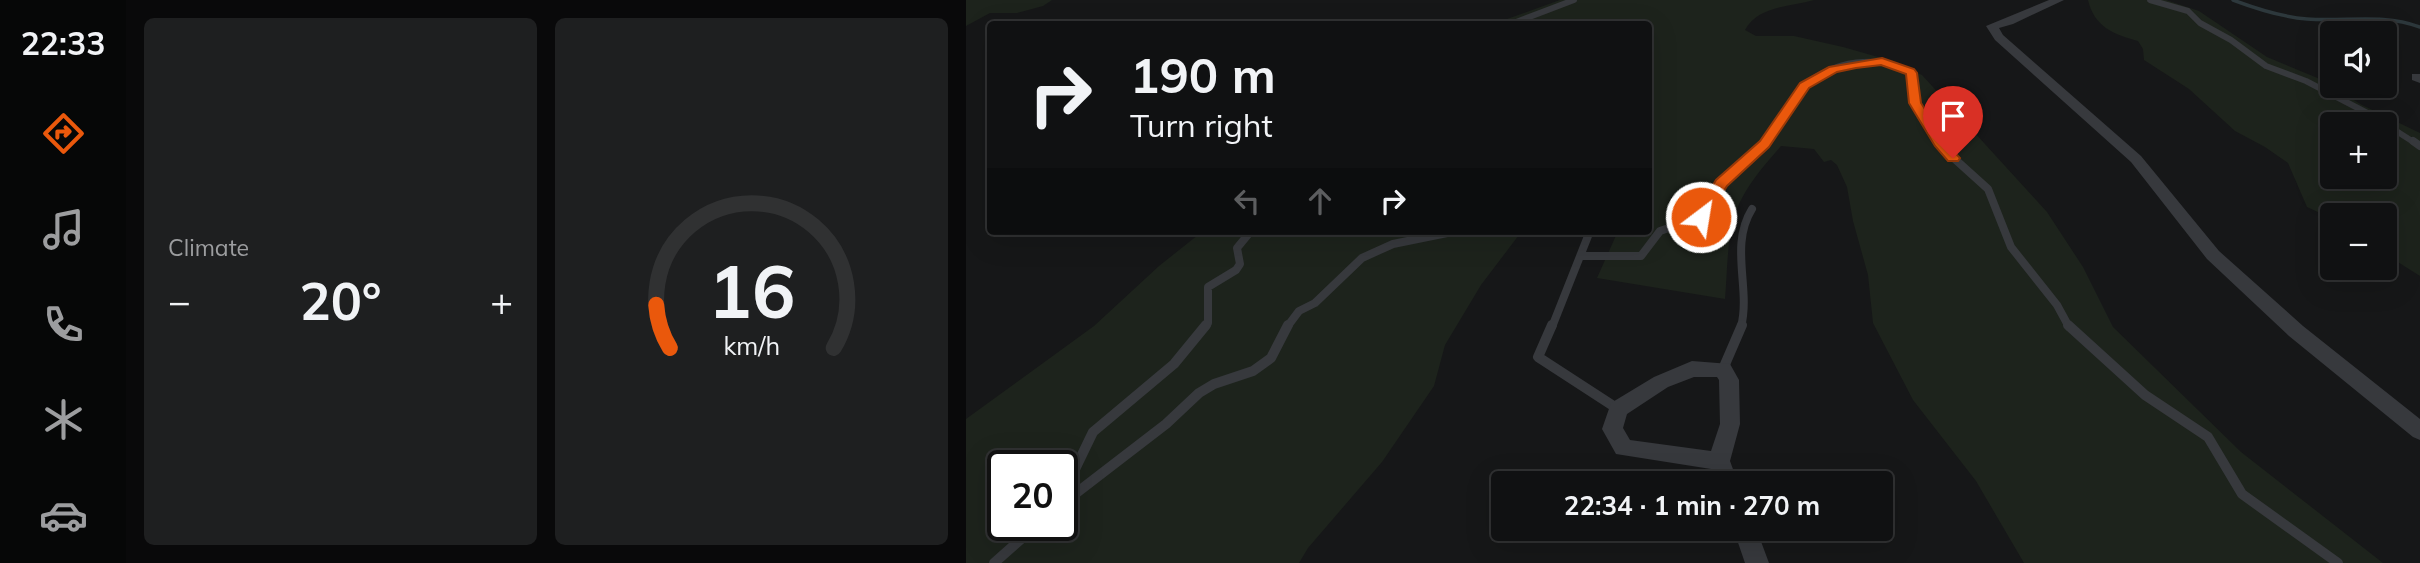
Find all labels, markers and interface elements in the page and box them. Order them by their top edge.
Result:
map controls [2320,21,2397,280]
button: sound [2320,21,2397,98]
text: 22:33 [21,23,105,63]
text: 190 m [1130,44,1276,105]
icon: right [1015,49,1106,140]
pin [1923,86,1983,158]
icon: arrive [1934,97,1972,135]
text: Turn right [1130,105,1273,145]
icon: directions [39,109,88,158]
button: + [2320,112,2397,189]
position arrow [1664,180,1738,254]
icon: left [1228,182,1266,220]
icon: ahead [1301,182,1339,220]
icon: right [1374,182,1412,220]
button: − [2320,203,2397,280]
icon: music [39,205,88,254]
text: Climate [168,233,249,262]
text: 16 [708,245,795,336]
text: 20° [299,268,382,333]
text: − [168,277,191,325]
text: + [490,277,513,325]
icon: phone [39,300,88,349]
text: km/h [723,329,780,360]
icon: climate [39,395,88,444]
speed limit sign: 20 [987,450,1078,541]
text: 22:34 · 1 min · 270 m [1564,489,1820,522]
icon: car [39,491,88,540]

